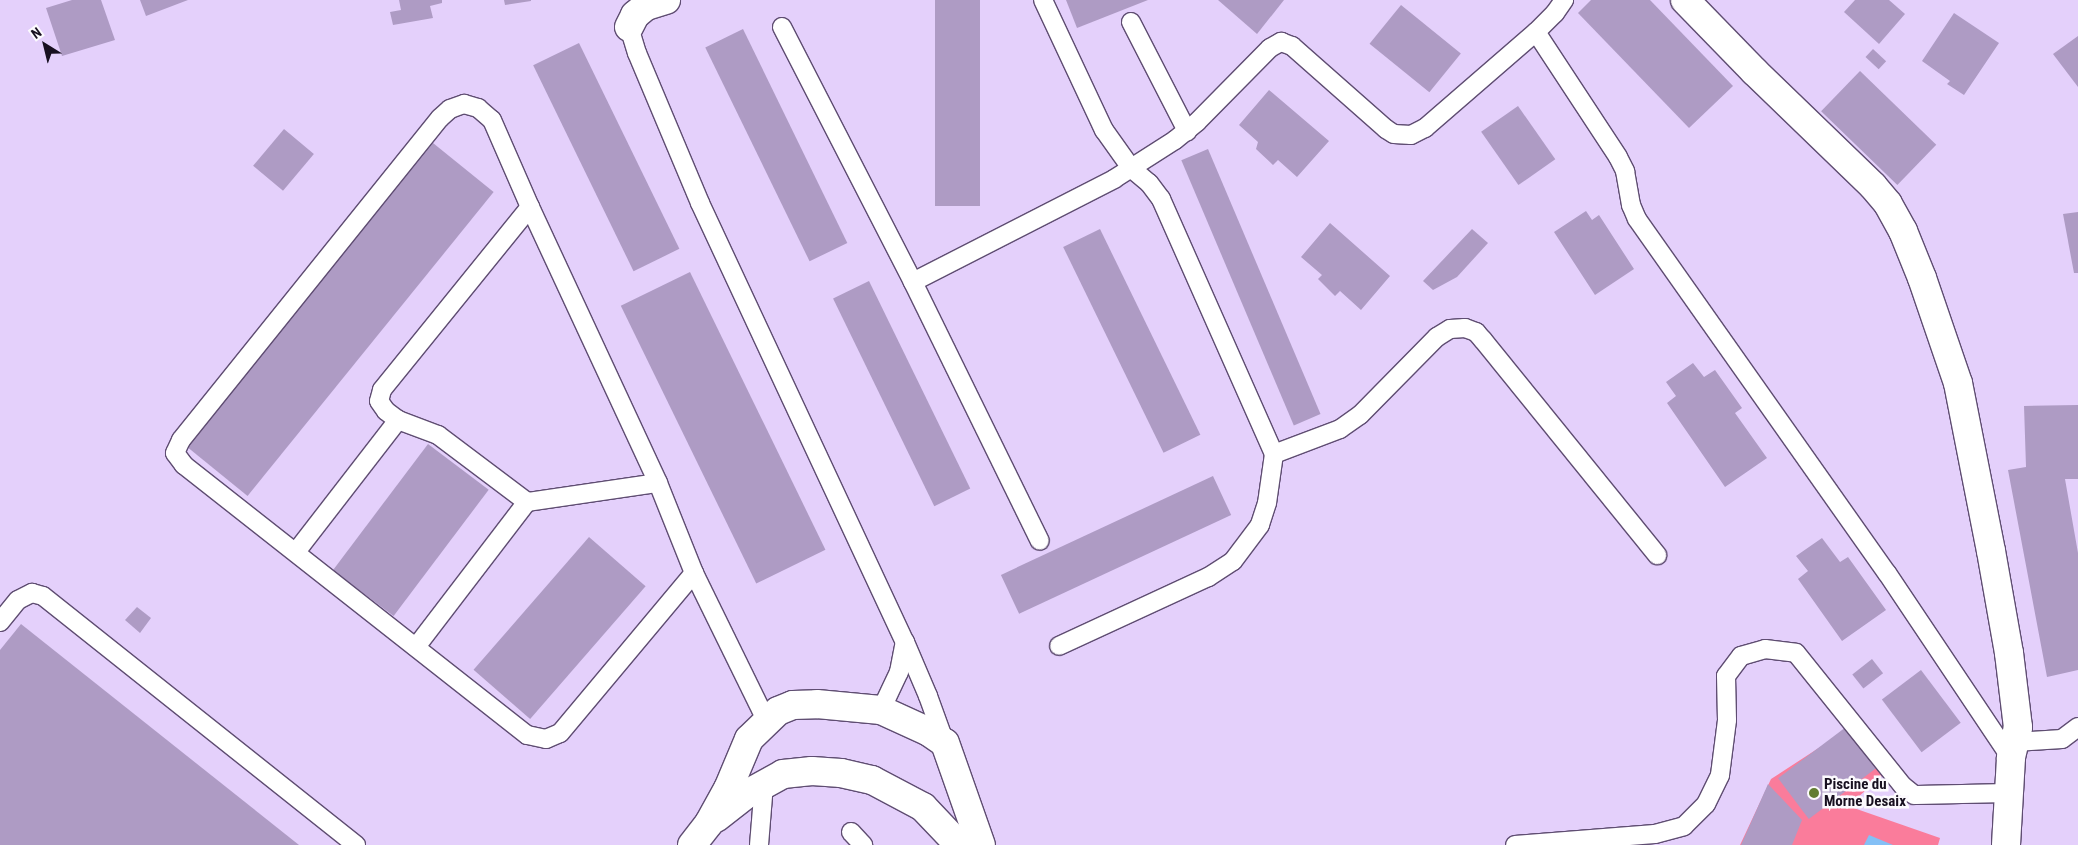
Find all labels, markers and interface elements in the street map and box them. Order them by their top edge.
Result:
north arrow [20,20,70,70]
text: N [28,24,44,42]
place label: Piscine du Morne Desaix [1824,775,1906,810]
marker: Piscine du Morne Desaix [1808,787,1820,799]

